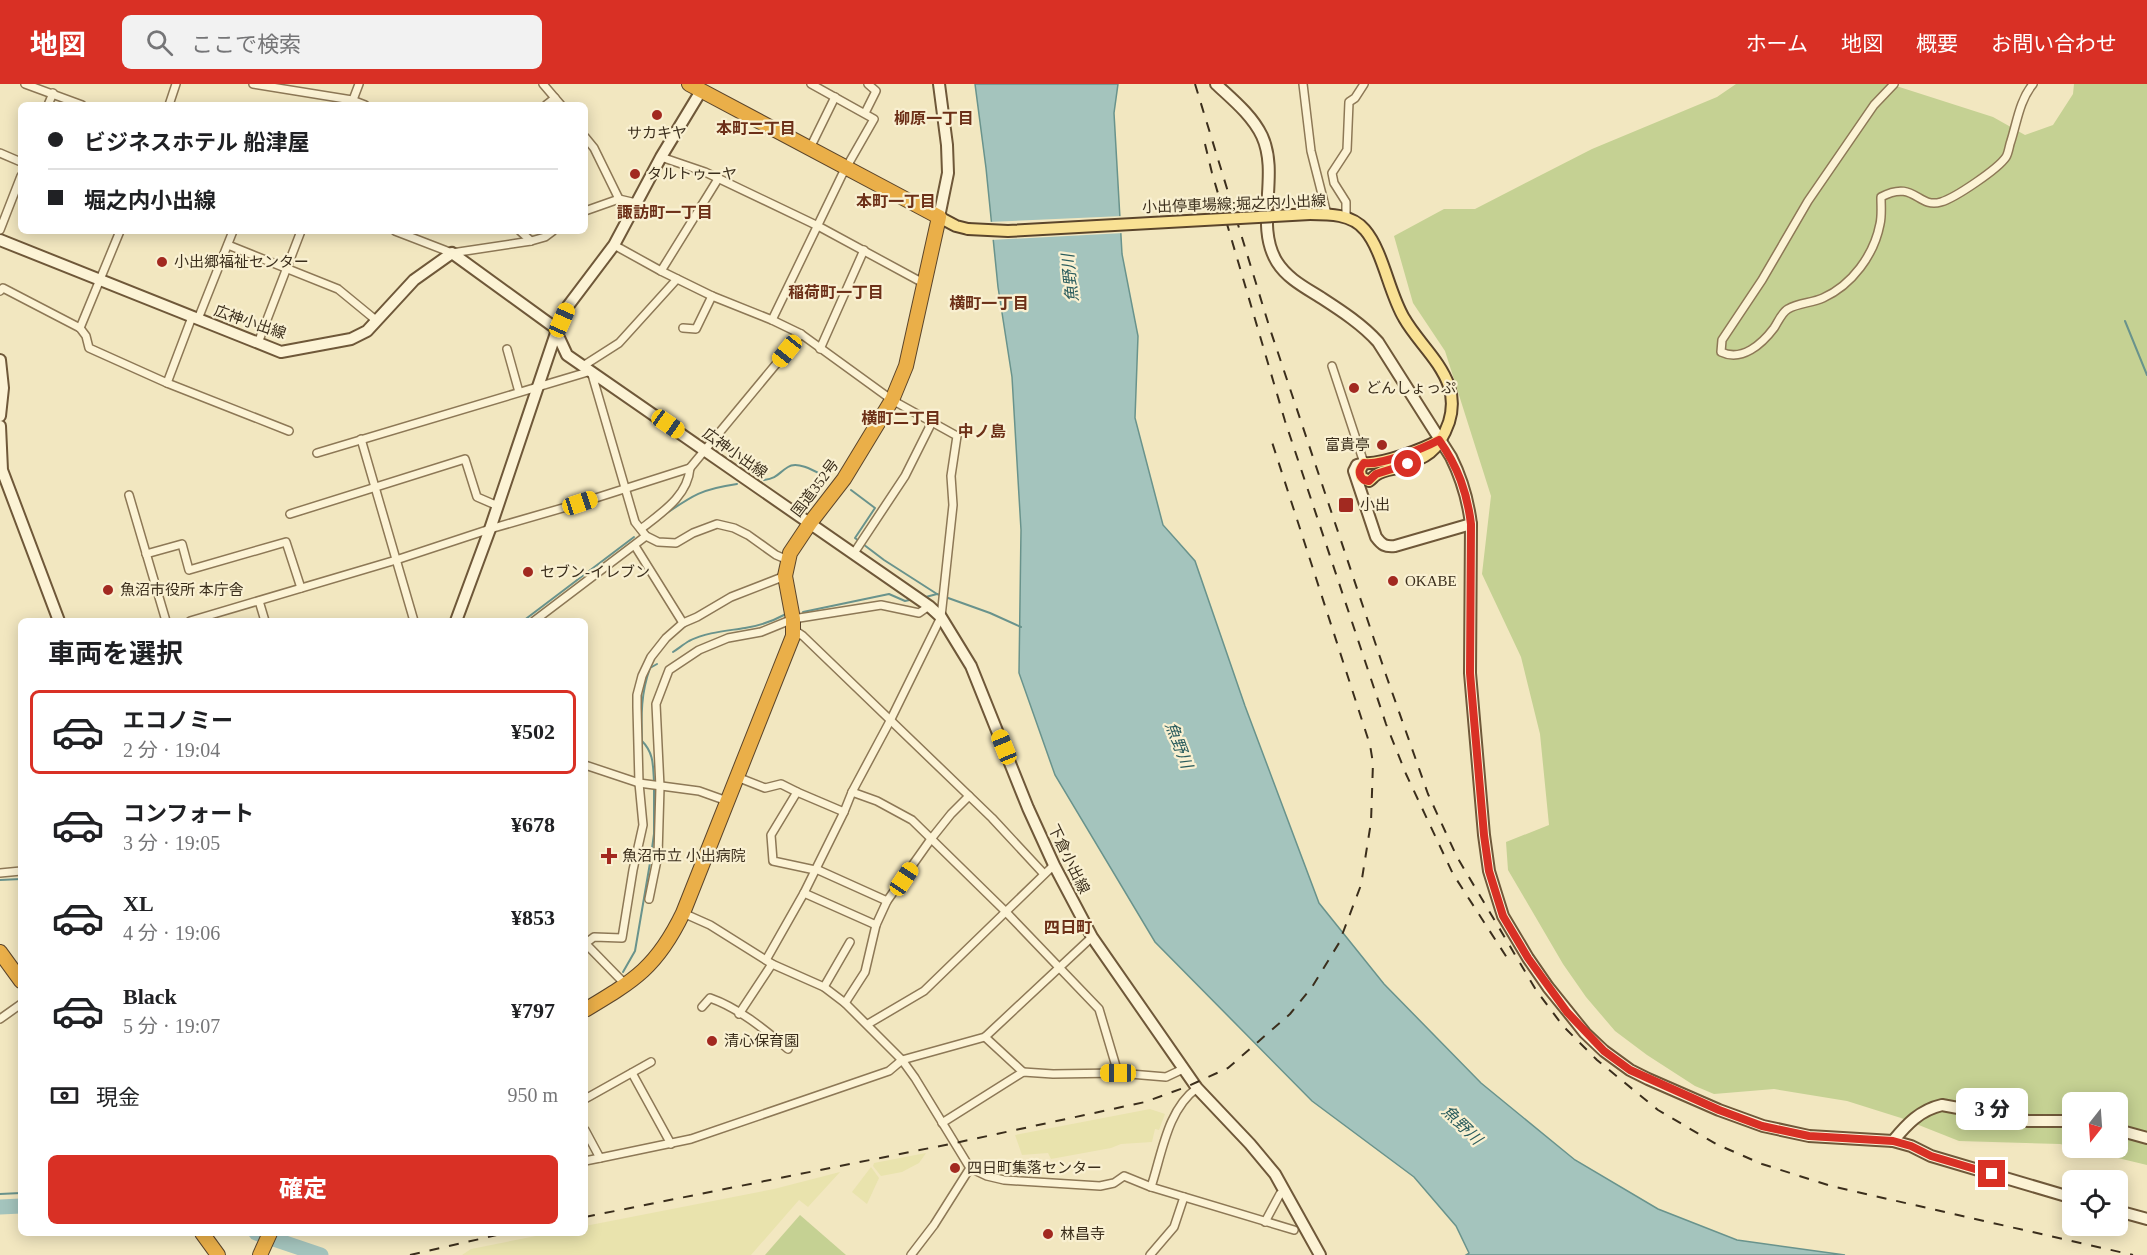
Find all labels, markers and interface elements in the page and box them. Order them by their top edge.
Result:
search box [122,15,542,69]
icon: search [143,26,176,59]
text: 地図 [30,29,86,60]
text: ここで検索 [191,32,301,57]
text: ホーム [1746,32,1808,56]
text: 地図 [1841,32,1883,56]
text: 概要 [1916,32,1958,56]
text: お問い合わせ [1991,32,2117,56]
marker: サカキヤ [650,108,664,122]
district label: 柳原一丁目 [894,110,974,127]
district label: 本町二丁目 [716,120,796,137]
place label: サカキヤ [627,125,687,141]
text: ビジネスホテル 船津屋 [84,130,310,155]
place label: タルトゥーヤ [647,166,737,182]
marker: タルトゥーヤ [628,167,642,181]
text: 堀之内小出線 [84,188,216,213]
district label: 本町一丁目 [856,193,936,210]
street label: 小出停車場線;堀之内小出線 [1142,193,1326,215]
district label: 諏訪町一丁目 [617,204,713,221]
water label: 魚野川 [1059,251,1081,303]
place label: 小出郷福祉センター [174,254,309,270]
marker: 小出郷福祉センター [155,255,169,269]
district label: 稲荷町一丁目 [788,284,884,301]
district label: 横町一丁目 [949,294,1029,312]
car [546,300,578,340]
street label: 広神小出線 [212,302,288,342]
car [769,331,805,371]
place label: どんしょっぷ [1366,380,1456,396]
marker: どんしょっぷ [1347,381,1361,395]
car [648,406,688,442]
district label: 横町二丁目 [861,409,941,427]
district label: 中ノ島 [958,423,1006,440]
street label: 広神小出線 [700,425,770,481]
place label: 富貴亭 [1325,437,1370,453]
marker: 富貴亭 [1375,438,1389,452]
route start [1394,450,1421,477]
street label: 国道352号 [788,456,842,520]
car [560,489,600,517]
marker: 小出 [1337,496,1355,514]
place label: 小出 [1360,497,1390,513]
place label: セブン-イレブン [540,564,650,580]
marker: セブン-イレブン [521,565,535,579]
place label: OKABE [1405,573,1457,589]
marker: OKABE [1386,574,1400,588]
place label: 魚沼市役所 本庁舎 [120,581,244,598]
marker: 魚沼市役所 本庁舎 [101,583,115,597]
text: 車両を選択 [48,639,183,669]
icon: car [51,705,105,759]
text: エコノミー [123,708,233,733]
text: ¥502 [511,719,555,744]
water label: 魚野川 [1162,720,1196,772]
car [989,727,1019,767]
text: 2 分 · 19:04 [123,739,220,761]
icon: car [51,798,105,852]
text: コンフォート [123,801,254,826]
text: ¥678 [511,812,555,837]
street label: 下倉小出線 [1045,822,1093,896]
text: 3 分 · 19:05 [123,832,220,854]
marker: 魚沼市立 小出病院 [600,847,618,865]
place label: 魚沼市立 小出病院 [622,847,746,864]
car [886,859,922,899]
icon: car [51,891,105,945]
text: XL [123,891,154,916]
text: ¥853 [511,905,555,930]
district label: 四日町 [1044,919,1092,936]
text: 4 分 · 19:06 [123,922,220,944]
icon: car [51,984,105,1038]
text: Black [123,984,177,1009]
text: ¥797 [511,998,555,1023]
text: 5 分 · 19:07 [123,1015,220,1037]
place label: 清心保育園 [724,1033,799,1049]
marker: 清心保育園 [705,1034,719,1048]
car [1100,1064,1136,1082]
icon: cash [48,1079,81,1112]
text: 950 m [507,1084,558,1106]
text: 現金 [96,1085,140,1110]
callout: 3 分 [1956,1087,2028,1129]
north arrow [2062,1092,2128,1158]
map controls [2062,1092,2128,1236]
text: 3 分 [1975,1098,2010,1120]
water label: 魚野川 [1439,1102,1487,1149]
button: 確定 [48,1155,558,1224]
place label: 四日町集落センター [967,1160,1102,1176]
route end [1978,1160,2005,1187]
marker: 四日町集落センター [948,1161,962,1175]
button: locate [2062,1170,2128,1236]
place label: 林昌寺 [1060,1226,1105,1242]
marker: 林昌寺 [1041,1227,1055,1241]

